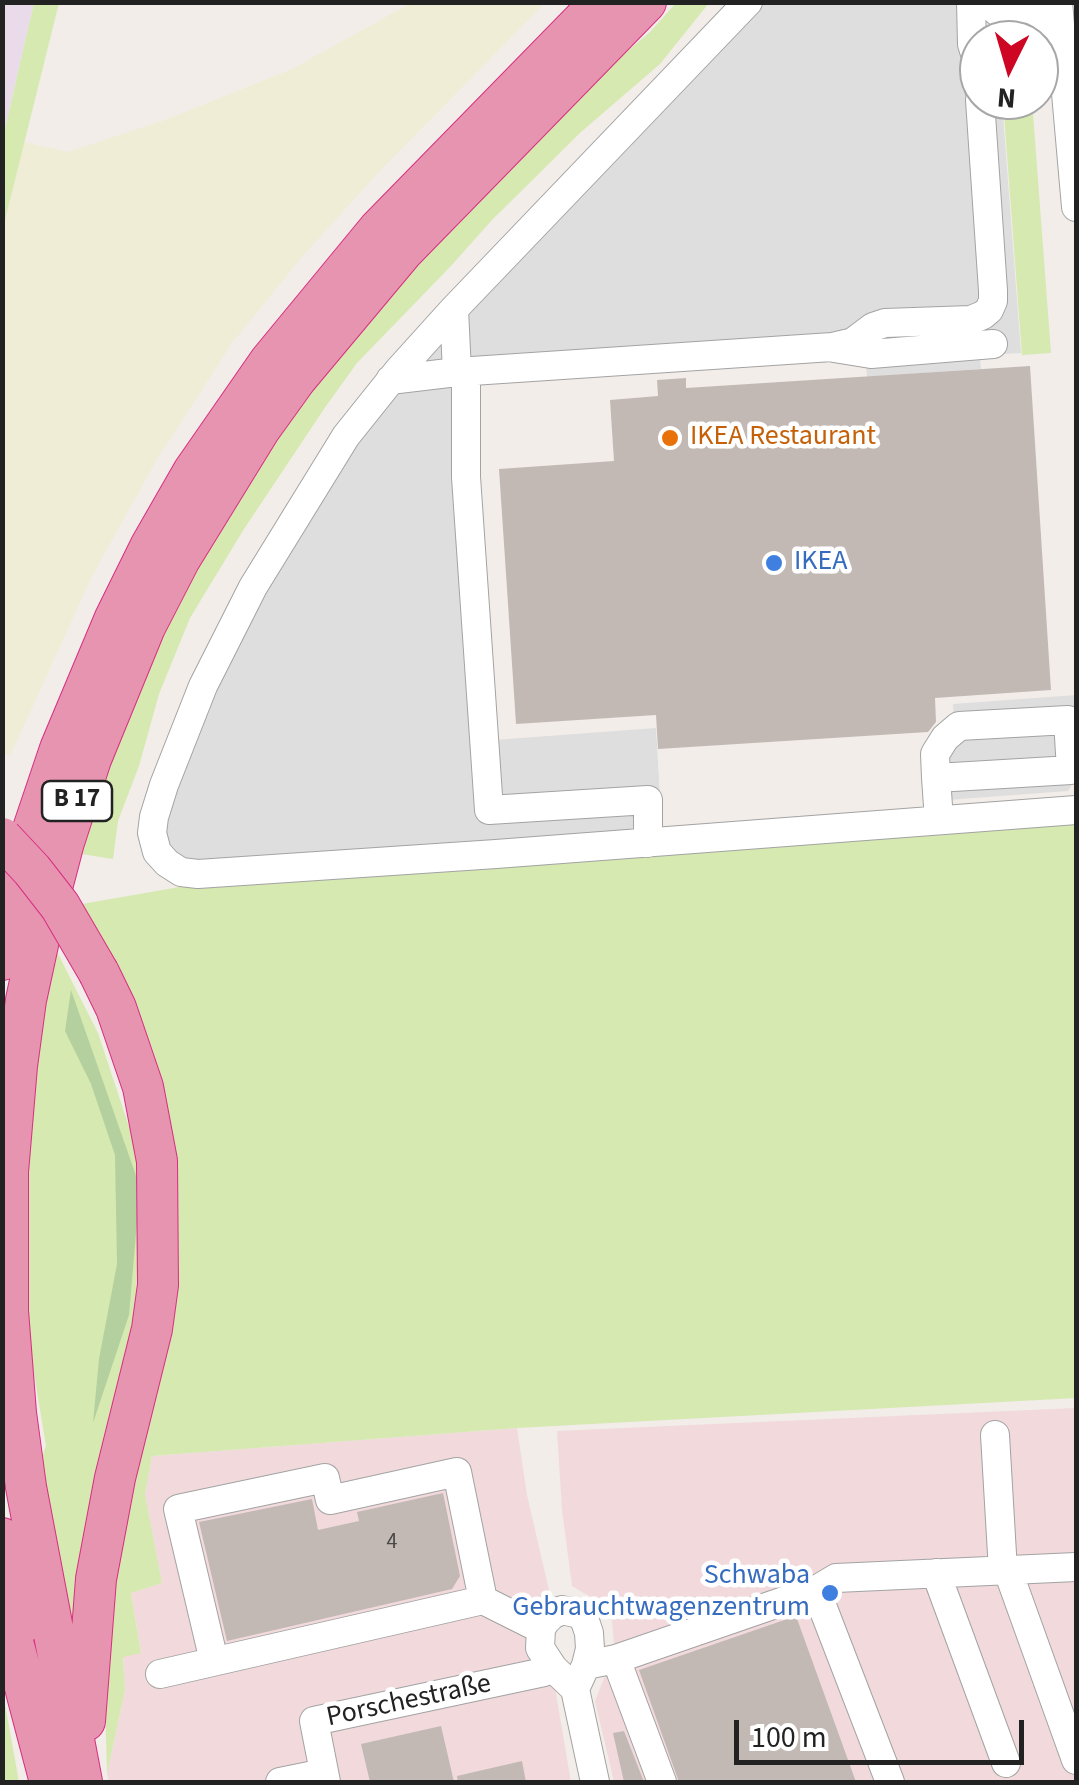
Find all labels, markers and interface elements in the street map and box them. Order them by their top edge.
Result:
north arrow [959,20,1059,120]
text: N [996,77,1018,119]
place label: IKEA Restaurant [690,421,876,455]
marker: IKEA Restaurant [659,427,681,449]
place label: IKEA [794,546,848,580]
marker: IKEA [763,552,785,574]
road number: B 17 [42,781,112,821]
house number: 4 [387,1530,397,1556]
place label: Schwaba Gebrauchtwagenzentrum [512,1560,810,1626]
marker: Schwaba Gebrauchtwagenzentrum [819,1582,841,1604]
street label: Porschestraße [324,1668,494,1736]
scale bar [739,1700,1029,1762]
text: 100 m [751,1716,827,1759]

